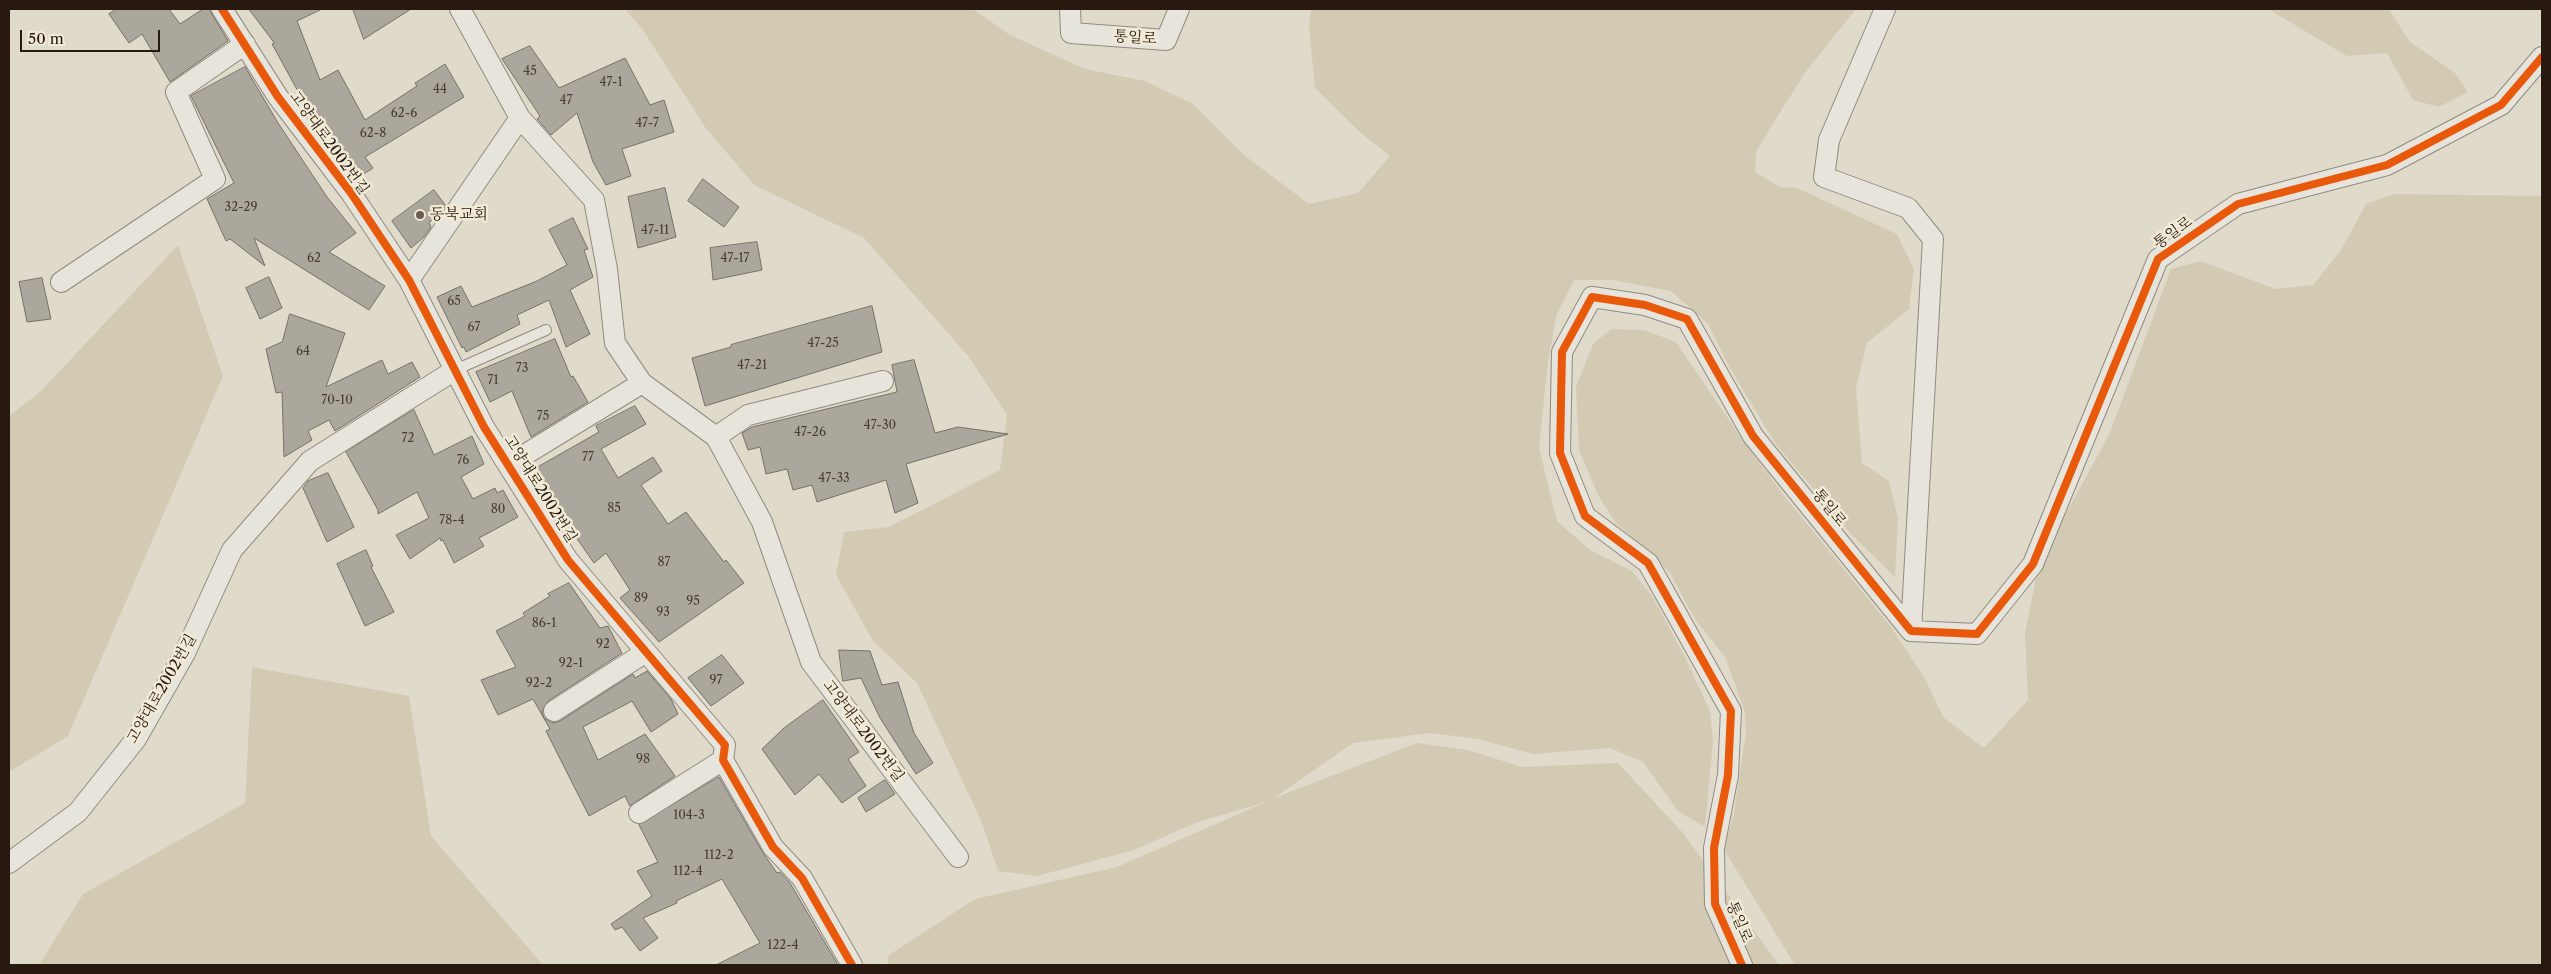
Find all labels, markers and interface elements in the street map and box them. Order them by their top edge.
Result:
scale bar [22,20,162,52]
street label: 통일로 [1113,28,1157,48]
text: 50 m [28,29,64,48]
house number: 45 [523,65,537,79]
house number: 47-1 [600,76,622,90]
house number: 44 [433,83,447,97]
street label: 고양대로2002번길 [286,88,372,198]
house number: 47 [560,94,572,108]
house number: 62-6 [391,107,417,121]
house number: 47-7 [635,117,659,131]
house number: 62-8 [360,127,386,141]
house number: 32-29 [225,201,257,215]
place label: 동북교회 [430,206,488,224]
marker: 동북교회 [414,209,426,221]
street label: 통일로 [2150,213,2196,253]
house number: 47-11 [641,224,669,238]
house number: 62 [307,252,321,266]
house number: 47-17 [721,252,749,266]
house number: 65 [447,295,461,309]
house number: 67 [468,321,480,335]
house number: 47-25 [807,337,839,351]
house number: 64 [296,345,310,359]
house number: 47-21 [737,359,767,373]
house number: 73 [516,362,528,376]
house number: 71 [488,374,498,388]
house number: 70-10 [321,394,353,408]
house number: 75 [537,410,549,424]
house number: 47-30 [864,419,896,433]
house number: 47-26 [794,426,826,440]
house number: 72 [402,432,414,446]
street label: 고양대로2002번길 [500,432,580,546]
house number: 77 [582,451,594,465]
house number: 76 [457,454,469,468]
house number: 47-33 [818,472,850,486]
street label: 통일로 [1808,485,1850,531]
house number: 85 [607,502,621,516]
house number: 80 [491,503,505,517]
house number: 78-4 [439,514,465,528]
house number: 87 [657,556,671,570]
house number: 89 [634,592,648,606]
house number: 95 [686,595,700,609]
house number: 93 [656,606,670,620]
house number: 86-1 [532,617,556,631]
street label: 고양대로2002번길 [123,631,201,747]
house number: 92 [596,638,610,652]
house number: 92-1 [559,657,583,671]
house number: 97 [710,674,722,688]
street label: 고양대로2002번길 [819,676,907,786]
house number: 92-2 [526,677,552,691]
house number: 98 [636,753,650,767]
house number: 104-3 [673,809,705,823]
house number: 112-2 [704,849,734,863]
house number: 112-4 [673,865,703,879]
street label: 통일로 [1722,898,1756,946]
house number: 122-4 [767,939,799,953]

